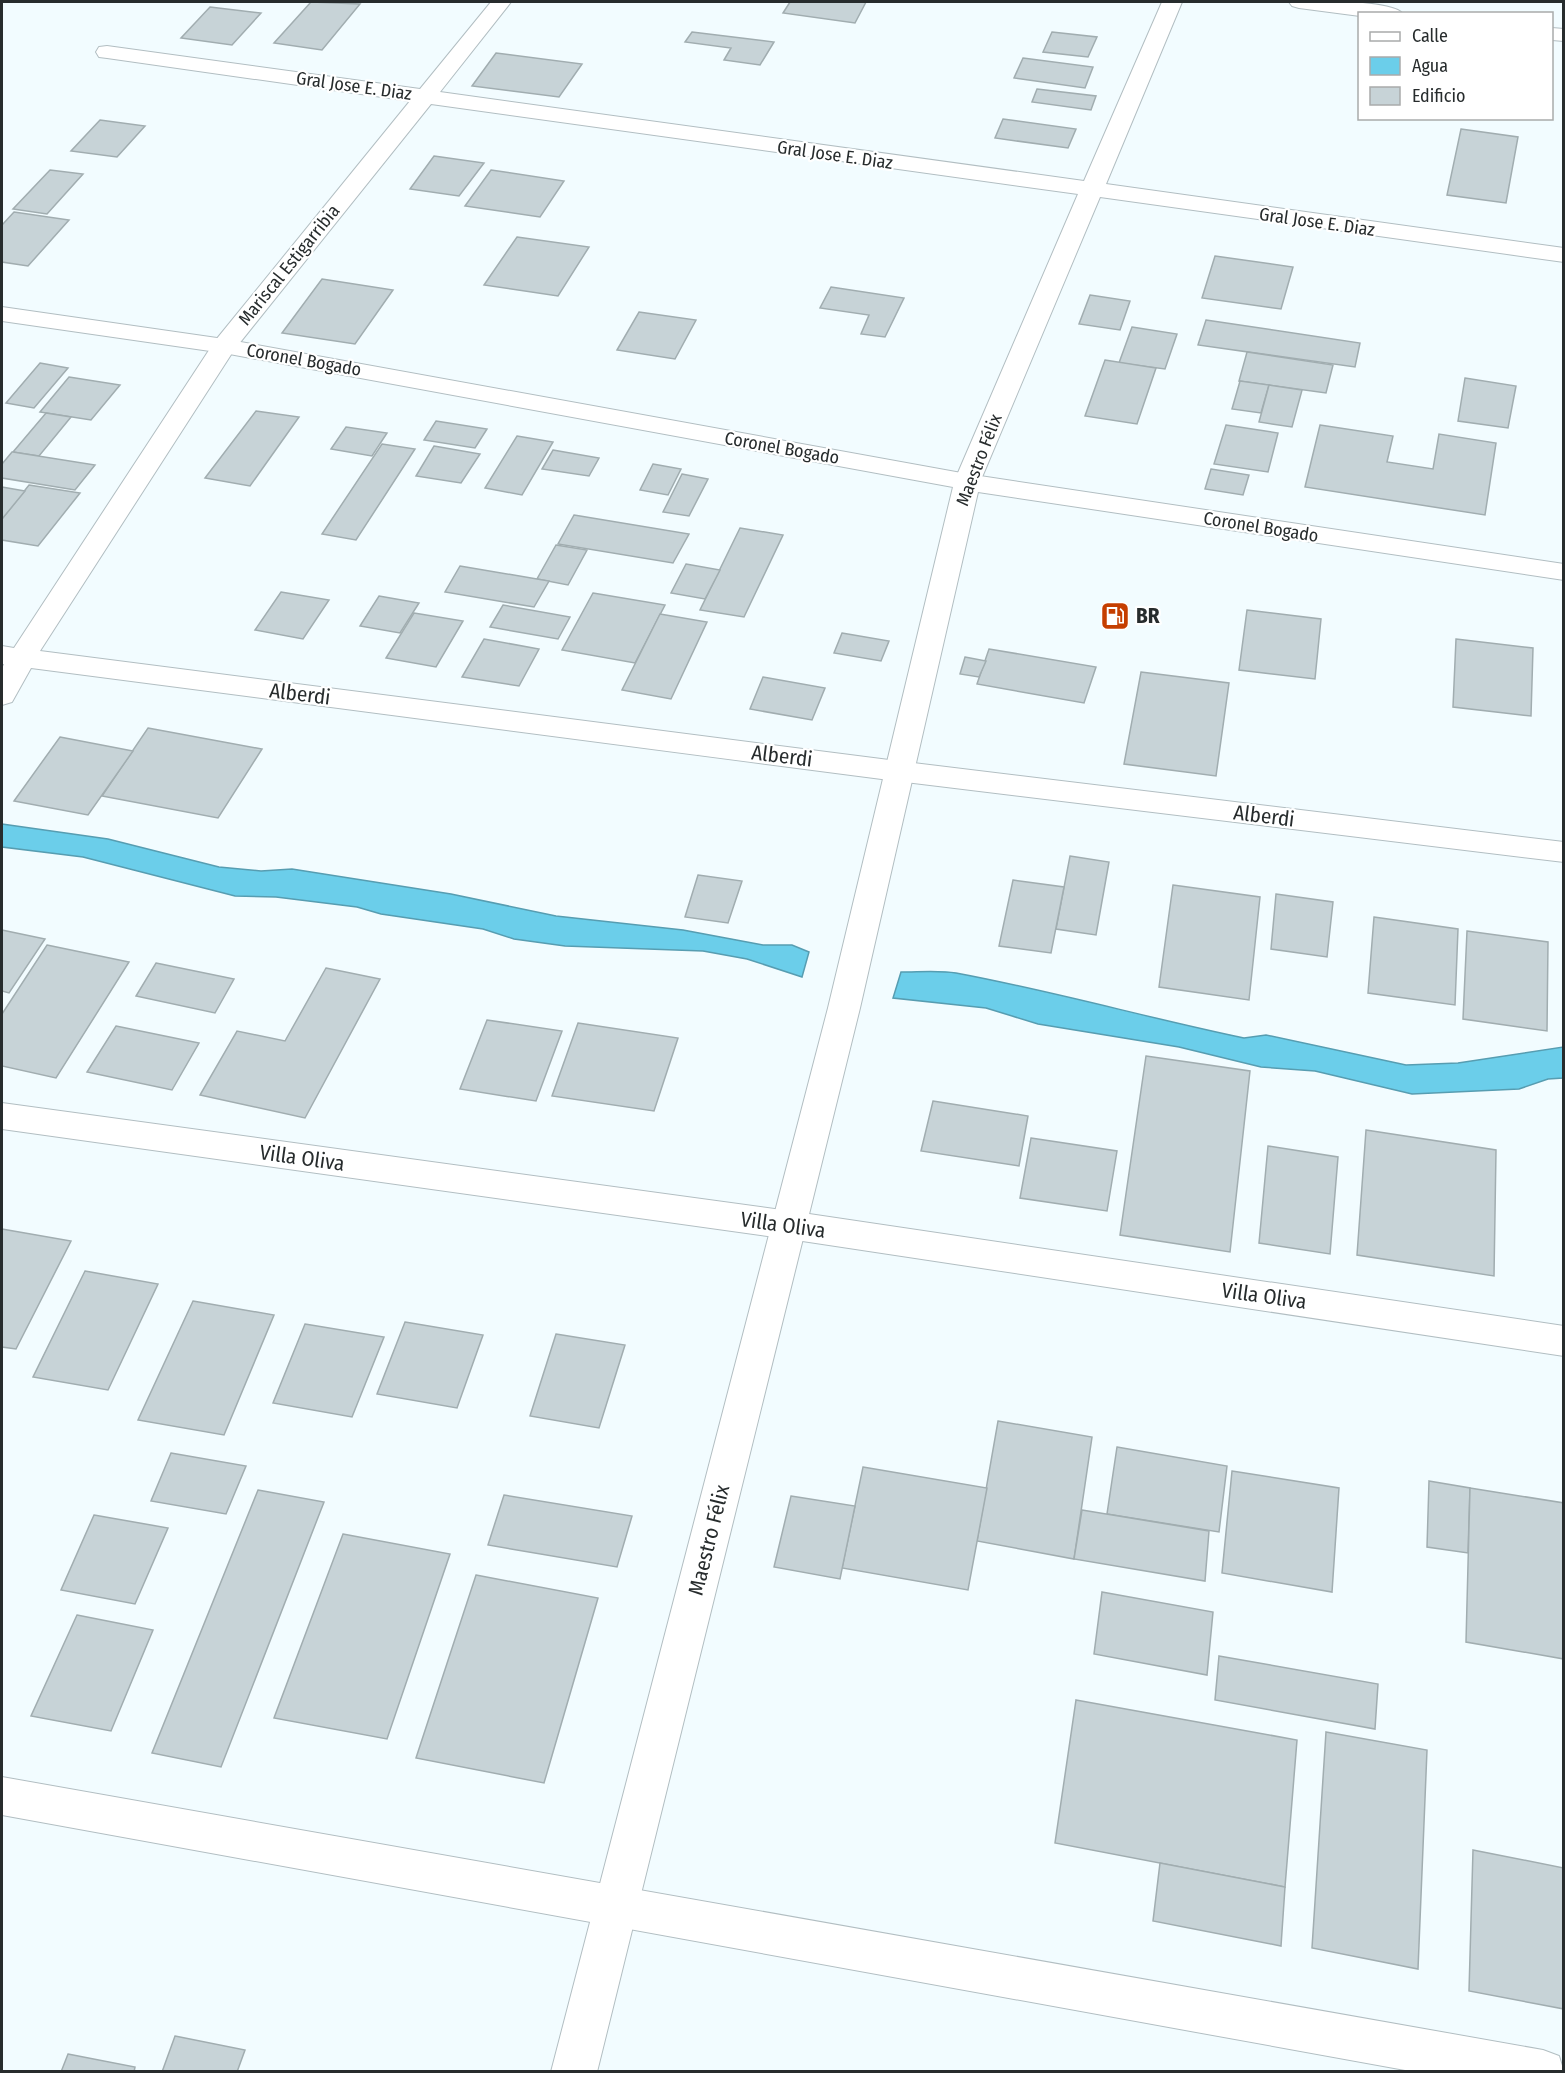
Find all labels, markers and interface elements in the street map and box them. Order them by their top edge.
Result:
legend [1358,12,1553,120]
text: Calle [1412,25,1448,47]
text: Agua [1412,55,1448,77]
street label: Gral Jose E. Diaz [295,67,413,105]
text: Edificio [1412,85,1465,107]
street label: Gral Jose E. Diaz [776,136,894,174]
street label: Mariscal Estigarribia [234,200,344,330]
street label: Gral Jose E. Diaz [1258,203,1376,241]
street label: Coronel Bogado [245,339,363,381]
street label: Maestro Félix [951,411,1007,509]
street label: Coronel Bogado [723,427,841,469]
street label: Coronel Bogado [1202,507,1320,547]
fuel station icon: BR [1099,600,1131,632]
place label: BR [1136,603,1160,629]
street label: Alberdi [268,677,332,711]
street label: Alberdi [750,739,814,773]
street label: Alberdi [1232,799,1296,833]
street label: Villa Oliva [258,1139,346,1177]
street label: Villa Oliva [739,1206,827,1244]
street label: Villa Oliva [1220,1277,1308,1315]
street label: Maestro Félix [683,1481,735,1598]

